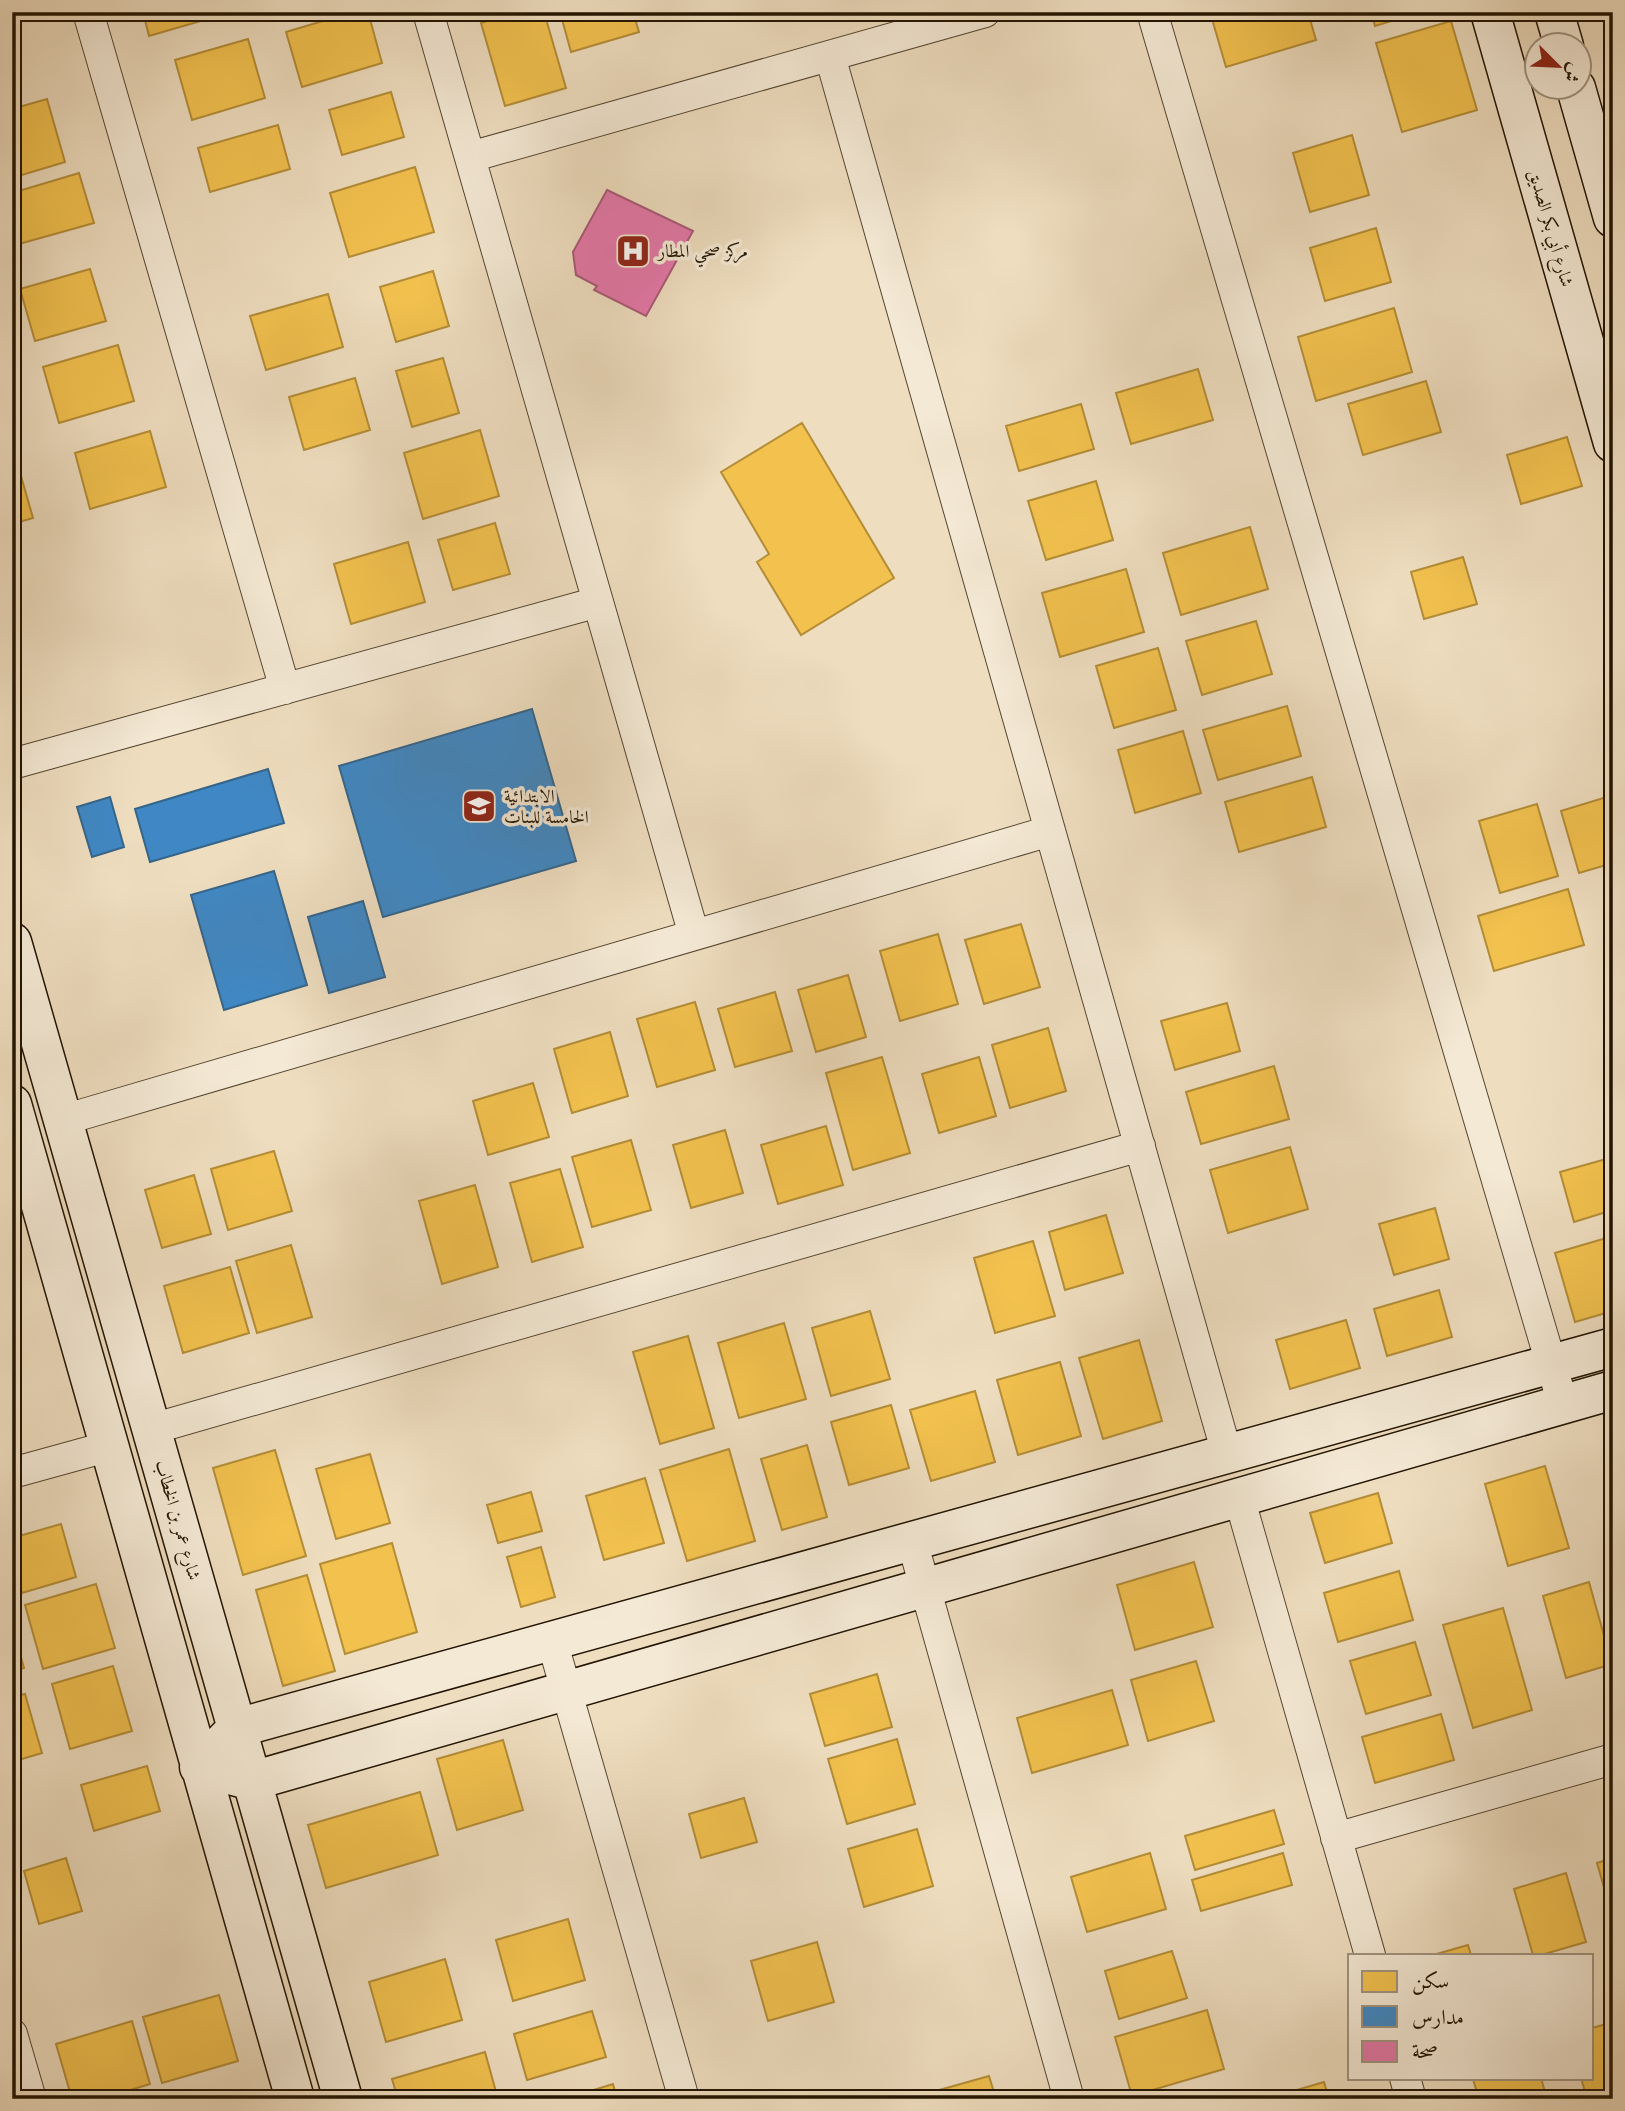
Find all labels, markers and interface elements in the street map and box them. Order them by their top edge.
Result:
north arrow [1524,32,1594,102]
text: ش [1559,59,1587,86]
street label: شارع أبي بكر الصديق [1520,166,1580,290]
hospital icon: مركز صحي المطار [614,232,652,270]
place label: مركز صحي المطار [656,240,748,268]
place label: الابتدائية الخامسة للبنات [504,785,589,828]
school or university icon: الابتدائية الخامسة للبنات [460,787,498,825]
street label: شارع عمر بن الخطاب [146,1457,206,1584]
legend [1348,1954,1594,2080]
text: سكن [1412,1968,1449,1995]
text: مدارس [1412,2004,1464,2029]
text: صحة [1412,2038,1438,2063]

